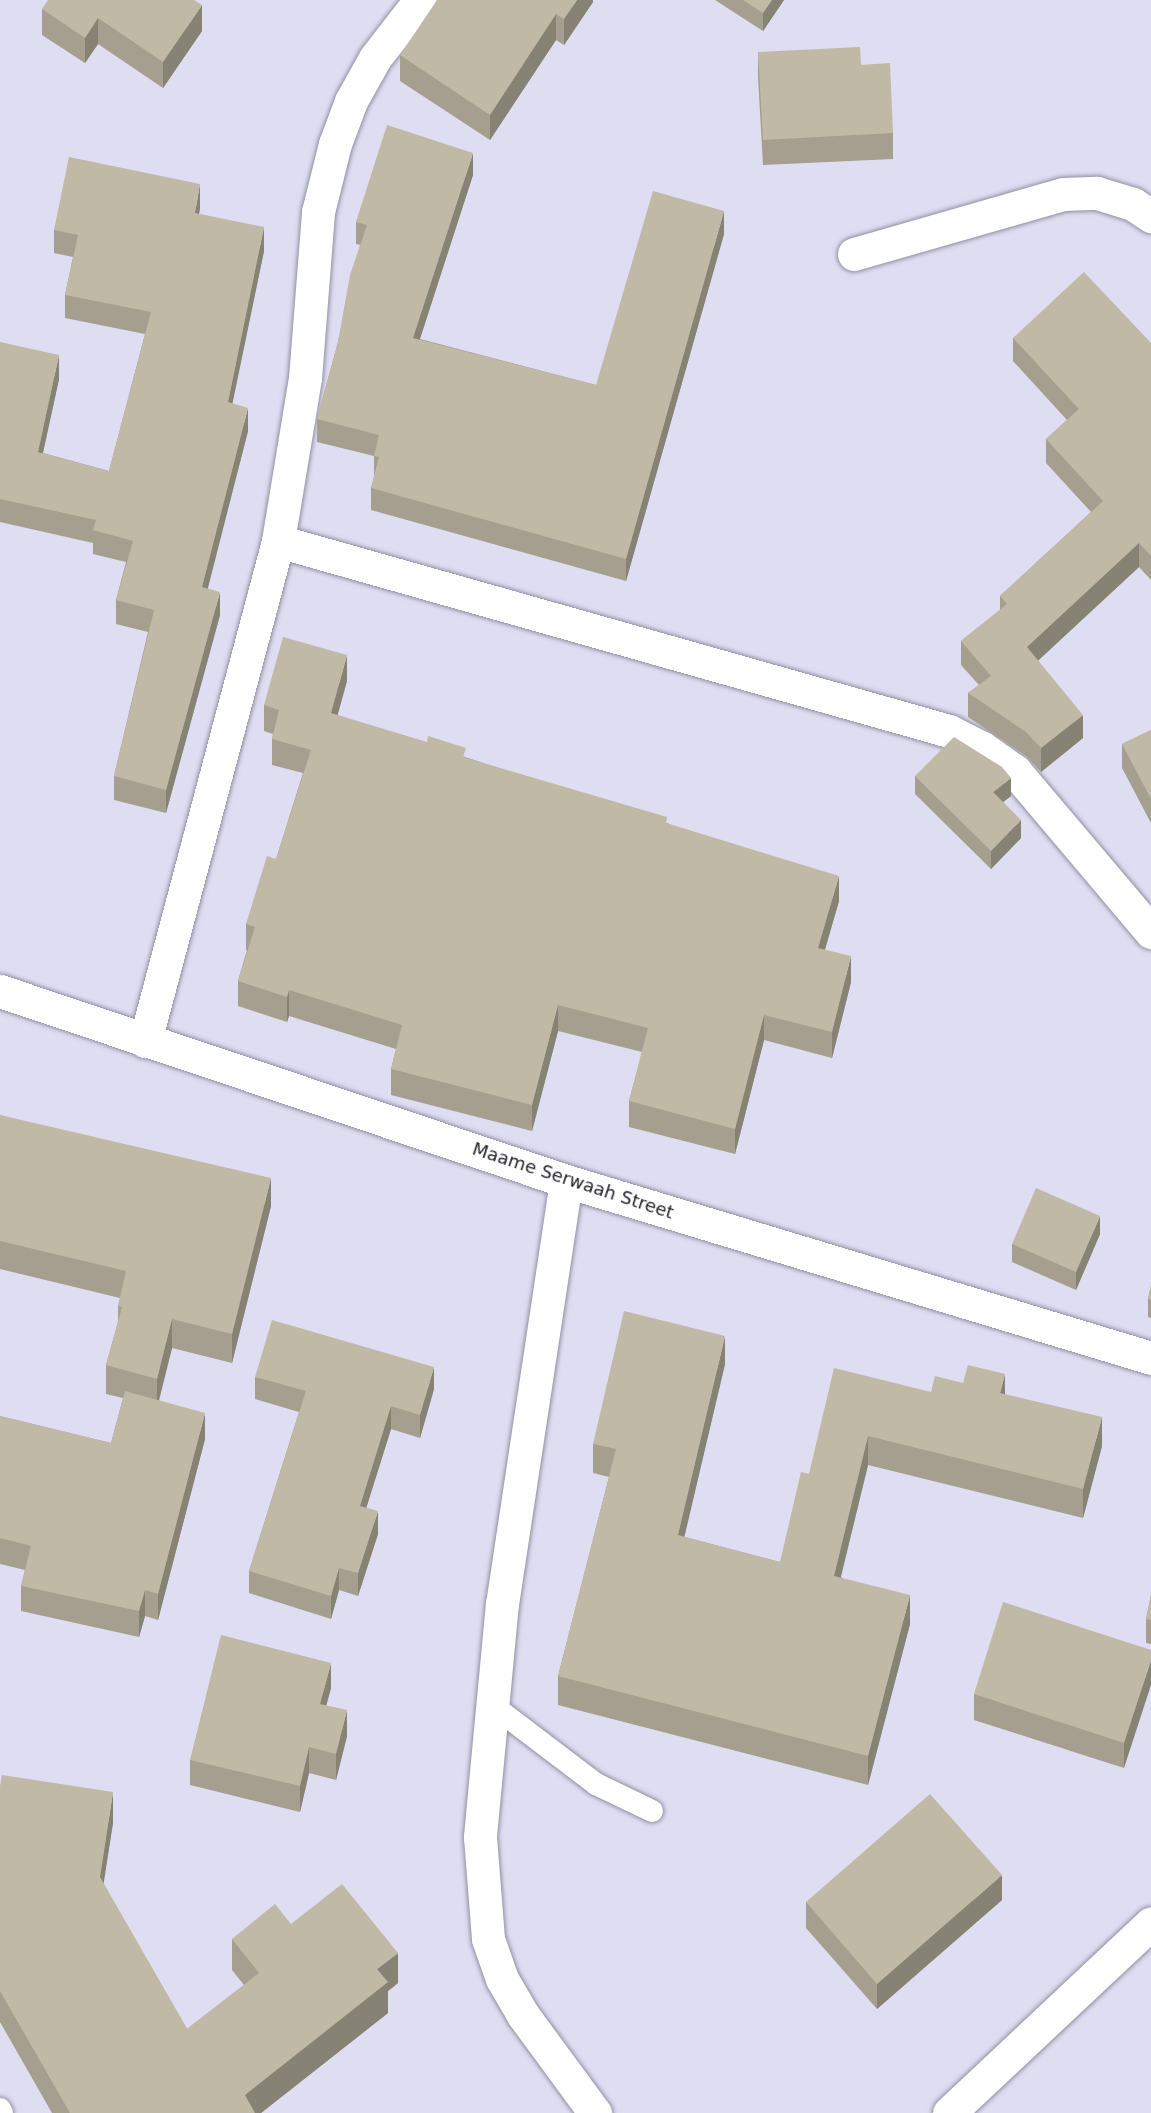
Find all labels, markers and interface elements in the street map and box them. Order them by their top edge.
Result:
street label: Maame Serwaah Street [470,1138,676,1224]

